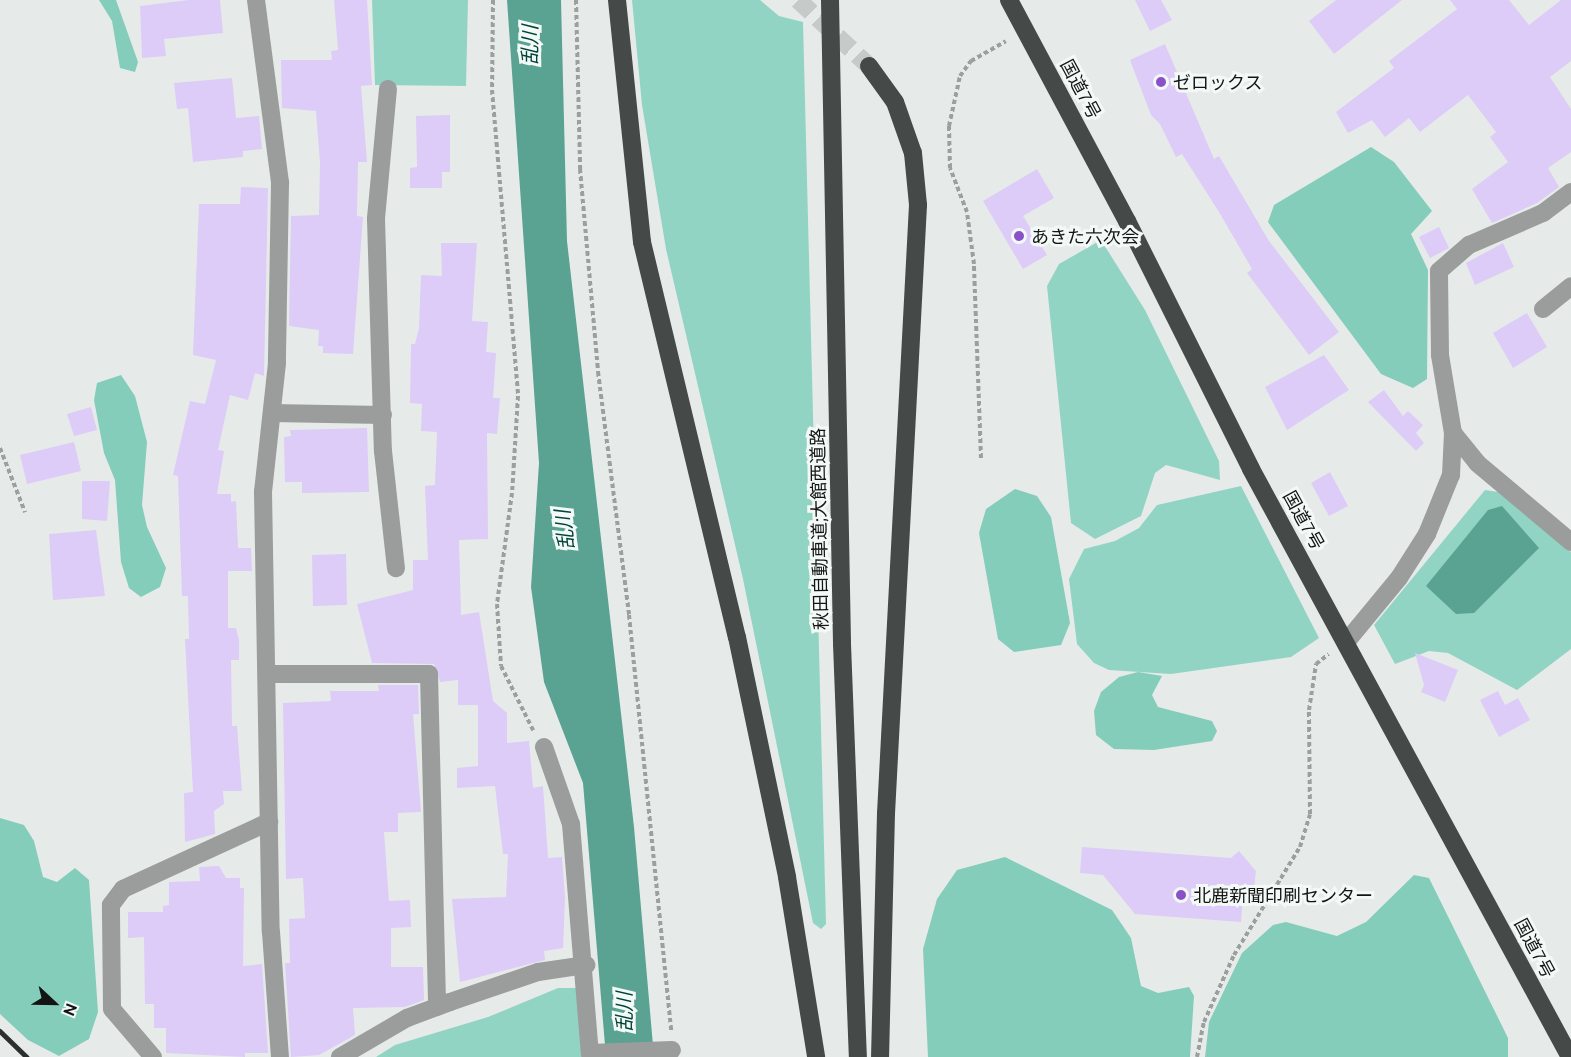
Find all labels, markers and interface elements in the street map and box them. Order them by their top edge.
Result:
water label: 乱川 [517,25,541,65]
street label: 国道7号 [1056,56,1106,122]
place label: ゼロックス [1173,71,1263,93]
marker: ゼロックス [1154,75,1168,89]
place label: あきた六次会 [1031,225,1139,247]
marker: あきた六次会 [1012,229,1026,243]
street label: 秋田自動車道;大館西道路 [806,428,832,630]
street label: 国道7号 [1279,487,1329,553]
water label: 乱川 [550,509,578,551]
place label: 北鹿新聞印刷センター [1193,884,1373,906]
marker: 北鹿新聞印刷センター [1174,888,1188,902]
street label: 国道7号 [1510,915,1560,981]
north arrow [24,973,84,1033]
water label: 乱川 [612,992,636,1032]
text: N [60,1001,81,1019]

